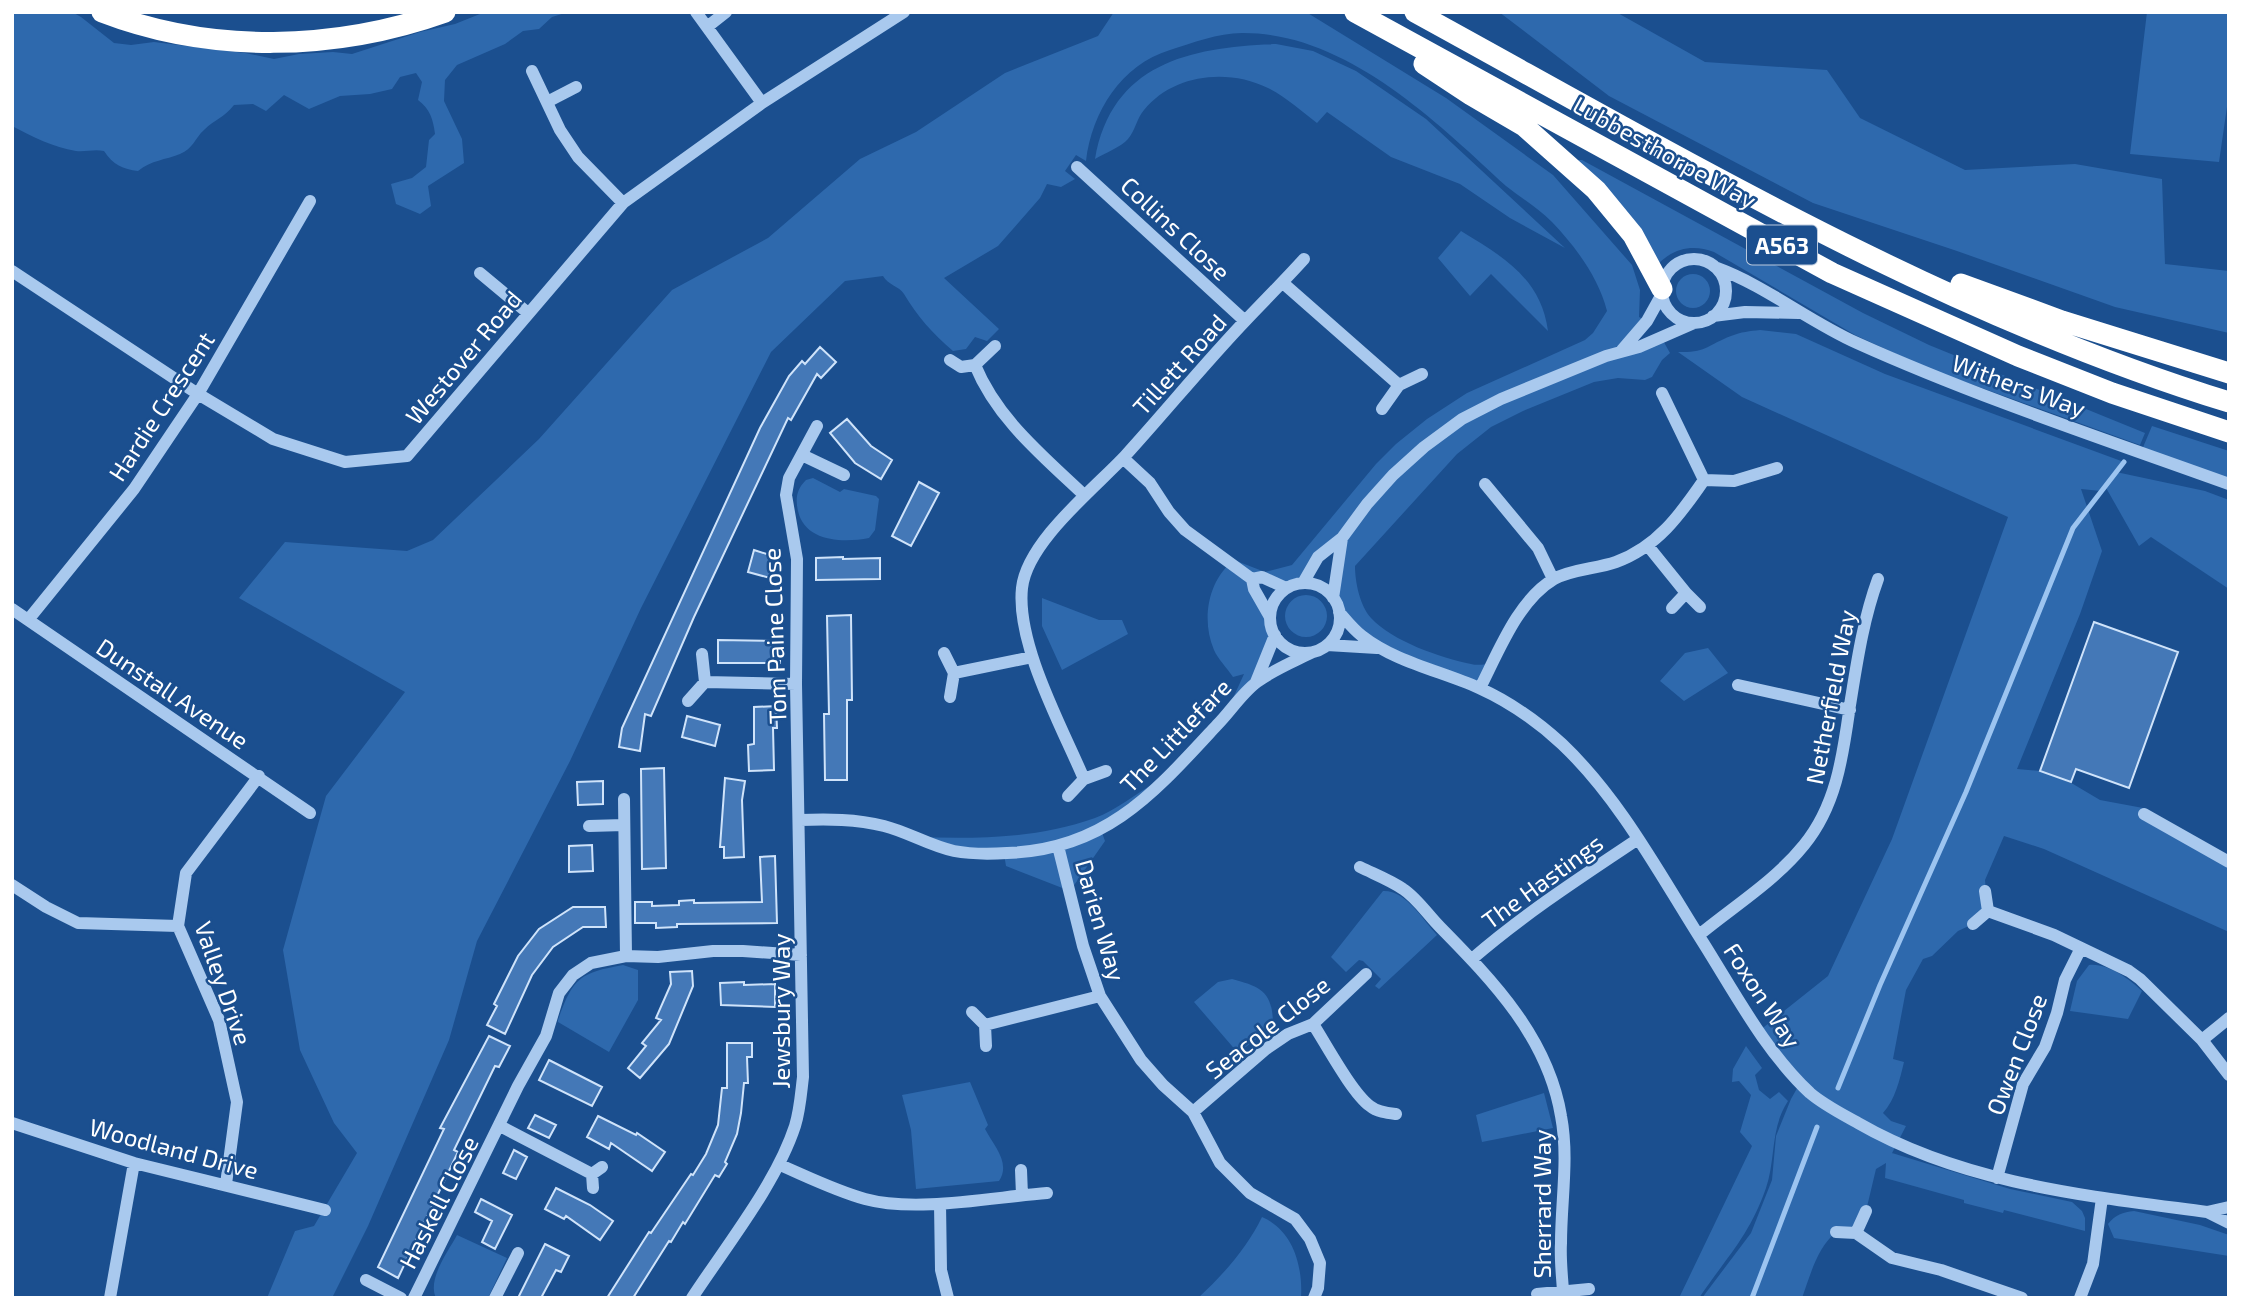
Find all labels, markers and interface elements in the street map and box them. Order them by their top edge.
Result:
street label: Lubbesthorpe Way [1568,90,1762,215]
street label: Collins Close [1115,170,1237,286]
road number: A563 [1747,226,1817,264]
street label: Westover Road [399,284,527,430]
street label: Tillett Road [1126,307,1232,421]
street label: Hardie Crescent [102,326,220,486]
street label: Withers Way [1948,347,2090,423]
street label: Tom Paine Close [756,547,792,725]
street label: Netherfield Way [1799,607,1861,787]
street label: Dunstall Avenue [92,632,254,754]
street label: The Littlefare [1113,672,1237,798]
street label: The Hastings [1476,827,1608,935]
street label: Darien Way [1070,856,1132,984]
street label: Valley Drive [189,917,259,1049]
street label: Jewsbury Way [766,933,795,1089]
street label: Foxon Way [1718,937,1808,1053]
street label: Seacole Close [1199,970,1335,1084]
street label: Owen Close [1980,989,2052,1119]
street label: Woodland Drive [86,1112,262,1184]
street label: Sherrard Way [1527,1129,1556,1279]
street label: Haskell Close [392,1131,484,1273]

